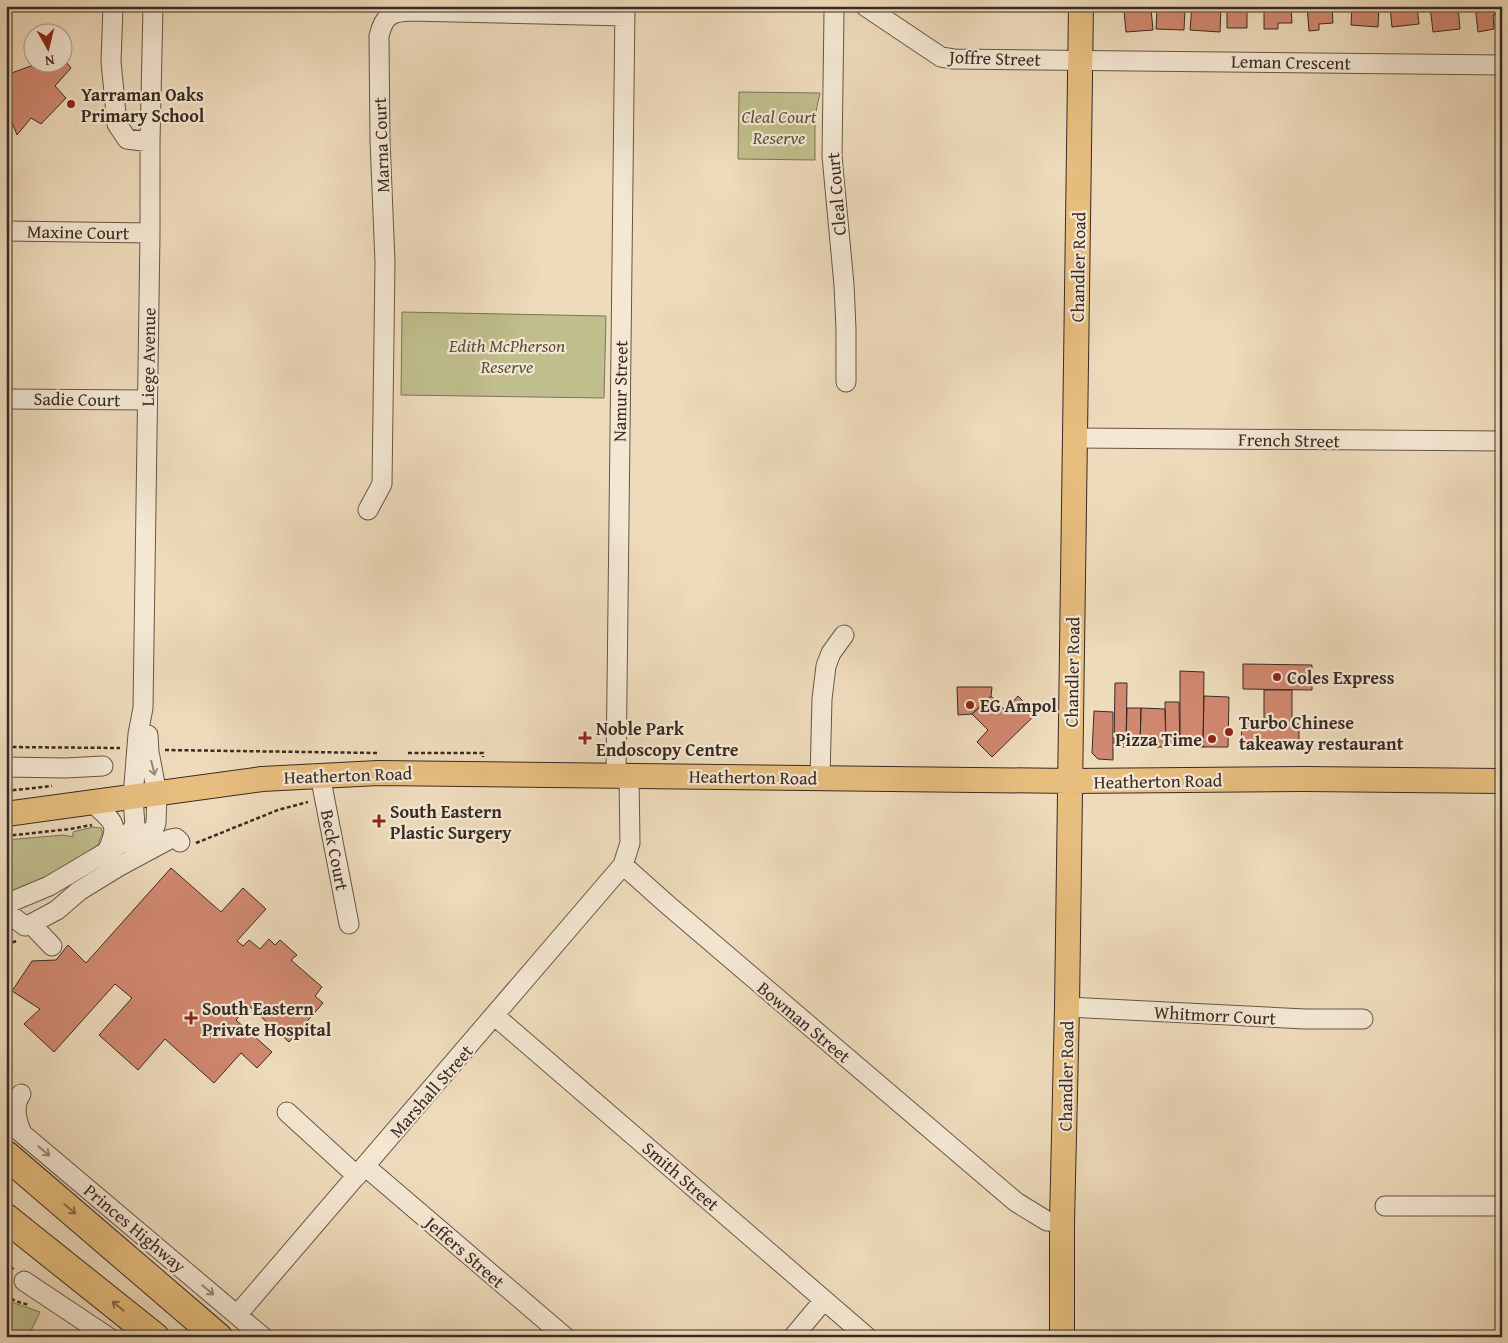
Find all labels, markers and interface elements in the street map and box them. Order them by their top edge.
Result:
north arrow [22,22,72,72]
street label: Joffre Street [947,43,1042,73]
street label: Leman Crescent [1231,47,1352,77]
text: N [43,50,56,72]
place label: Yarraman Oaks Primary School [81,81,205,129]
street label: Marna Court [366,96,396,193]
marker: Yarraman Oaks Primary School [65,98,77,110]
park label: Cleal Court Reserve [741,103,817,151]
street label: Cleal Court [819,151,853,237]
street label: Chandler Road [1064,211,1092,323]
street label: Maxine Court [27,218,130,246]
street label: Liege Avenue [134,307,162,407]
park label: Edith McPherson Reserve [448,332,565,380]
street label: Namur Street [606,339,634,442]
street label: Sadie Court [33,385,121,413]
street label: French Street [1238,426,1341,454]
street label: Chandler Road [1058,616,1086,728]
place label: Coles Express [1287,664,1395,691]
marker: Coles Express [1271,671,1283,683]
place label: EG Ampol [980,692,1057,719]
marker: EG Ampol [964,699,976,711]
place label: Turbo Chinese takeaway restaurant [1239,709,1404,757]
place label: Noble Park Endoscopy Centre [596,715,739,763]
place label: Pizza Time [1115,726,1202,753]
marker: Turbo Chinese takeaway restaurant [1223,726,1235,738]
marker: Noble Park Endoscopy Centre [578,731,592,745]
marker: Pizza Time [1206,733,1218,745]
street label: Heatherton Road [283,759,413,791]
one-way arrow [149,760,158,776]
street label: Heatherton Road [689,762,818,792]
street label: Heatherton Road [1094,766,1223,796]
place label: South Eastern Plastic Surgery [390,798,512,846]
street label: Beck Court [314,807,356,893]
marker: South Eastern Plastic Surgery [372,814,386,828]
street label: Bowman Street [751,975,857,1070]
place label: South Eastern Private Hospital [202,995,332,1043]
street label: Whitmorr Court [1153,998,1277,1032]
marker: South Eastern Private Hospital [184,1011,198,1025]
street label: Chandler Road [1052,1020,1080,1132]
street label: Marshall Street [383,1038,480,1144]
street label: Smith Street [636,1135,726,1218]
one-way arrow [37,1145,50,1156]
street label: Princes Highway [78,1177,192,1279]
one-way arrow [64,1204,77,1215]
street label: Jeffers Street [418,1208,511,1295]
one-way arrow [201,1284,214,1295]
one-way arrow [111,1300,124,1311]

